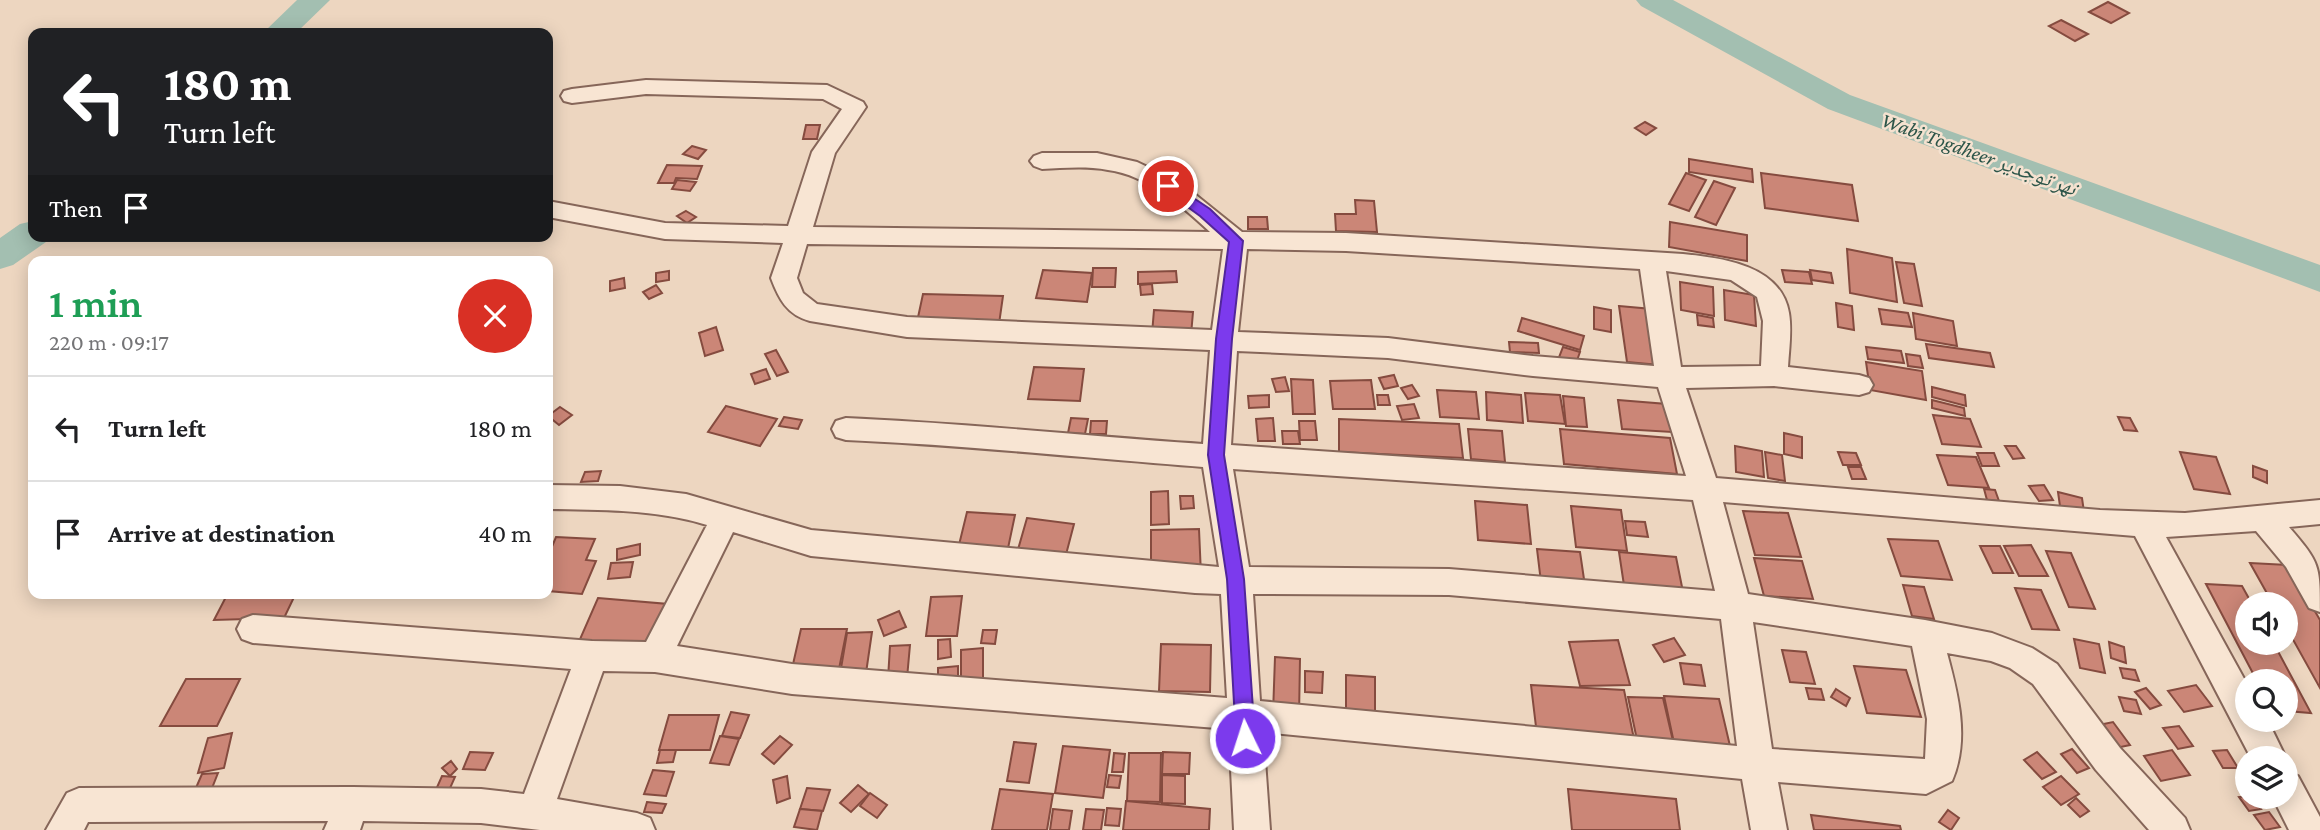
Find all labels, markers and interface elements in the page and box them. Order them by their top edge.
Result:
icon: left [49,56,140,147]
text: 180 m [164,56,292,111]
water label: Wabi Togdheer نهر توجدير [1878,108,2083,202]
text: Turn left [164,114,275,150]
pin [1138,156,1198,216]
icon: arrive [1149,167,1187,205]
icon: arrive [117,189,155,227]
text: Then [49,194,103,223]
text: 1 min [49,279,142,326]
button: close [458,279,532,353]
text: 220 m · 09:17 [49,329,169,355]
icon: left [49,410,87,448]
text: Turn left [108,414,206,443]
text: 180 m [469,414,532,443]
icon: arrive [49,515,87,553]
text: Arrive at destination [108,519,335,548]
text: 40 m [478,519,532,548]
map controls [2235,592,2298,809]
button: sound [2235,592,2298,655]
button: search [2235,669,2298,732]
position arrow [1208,701,1282,775]
button: layers [2235,746,2298,809]

